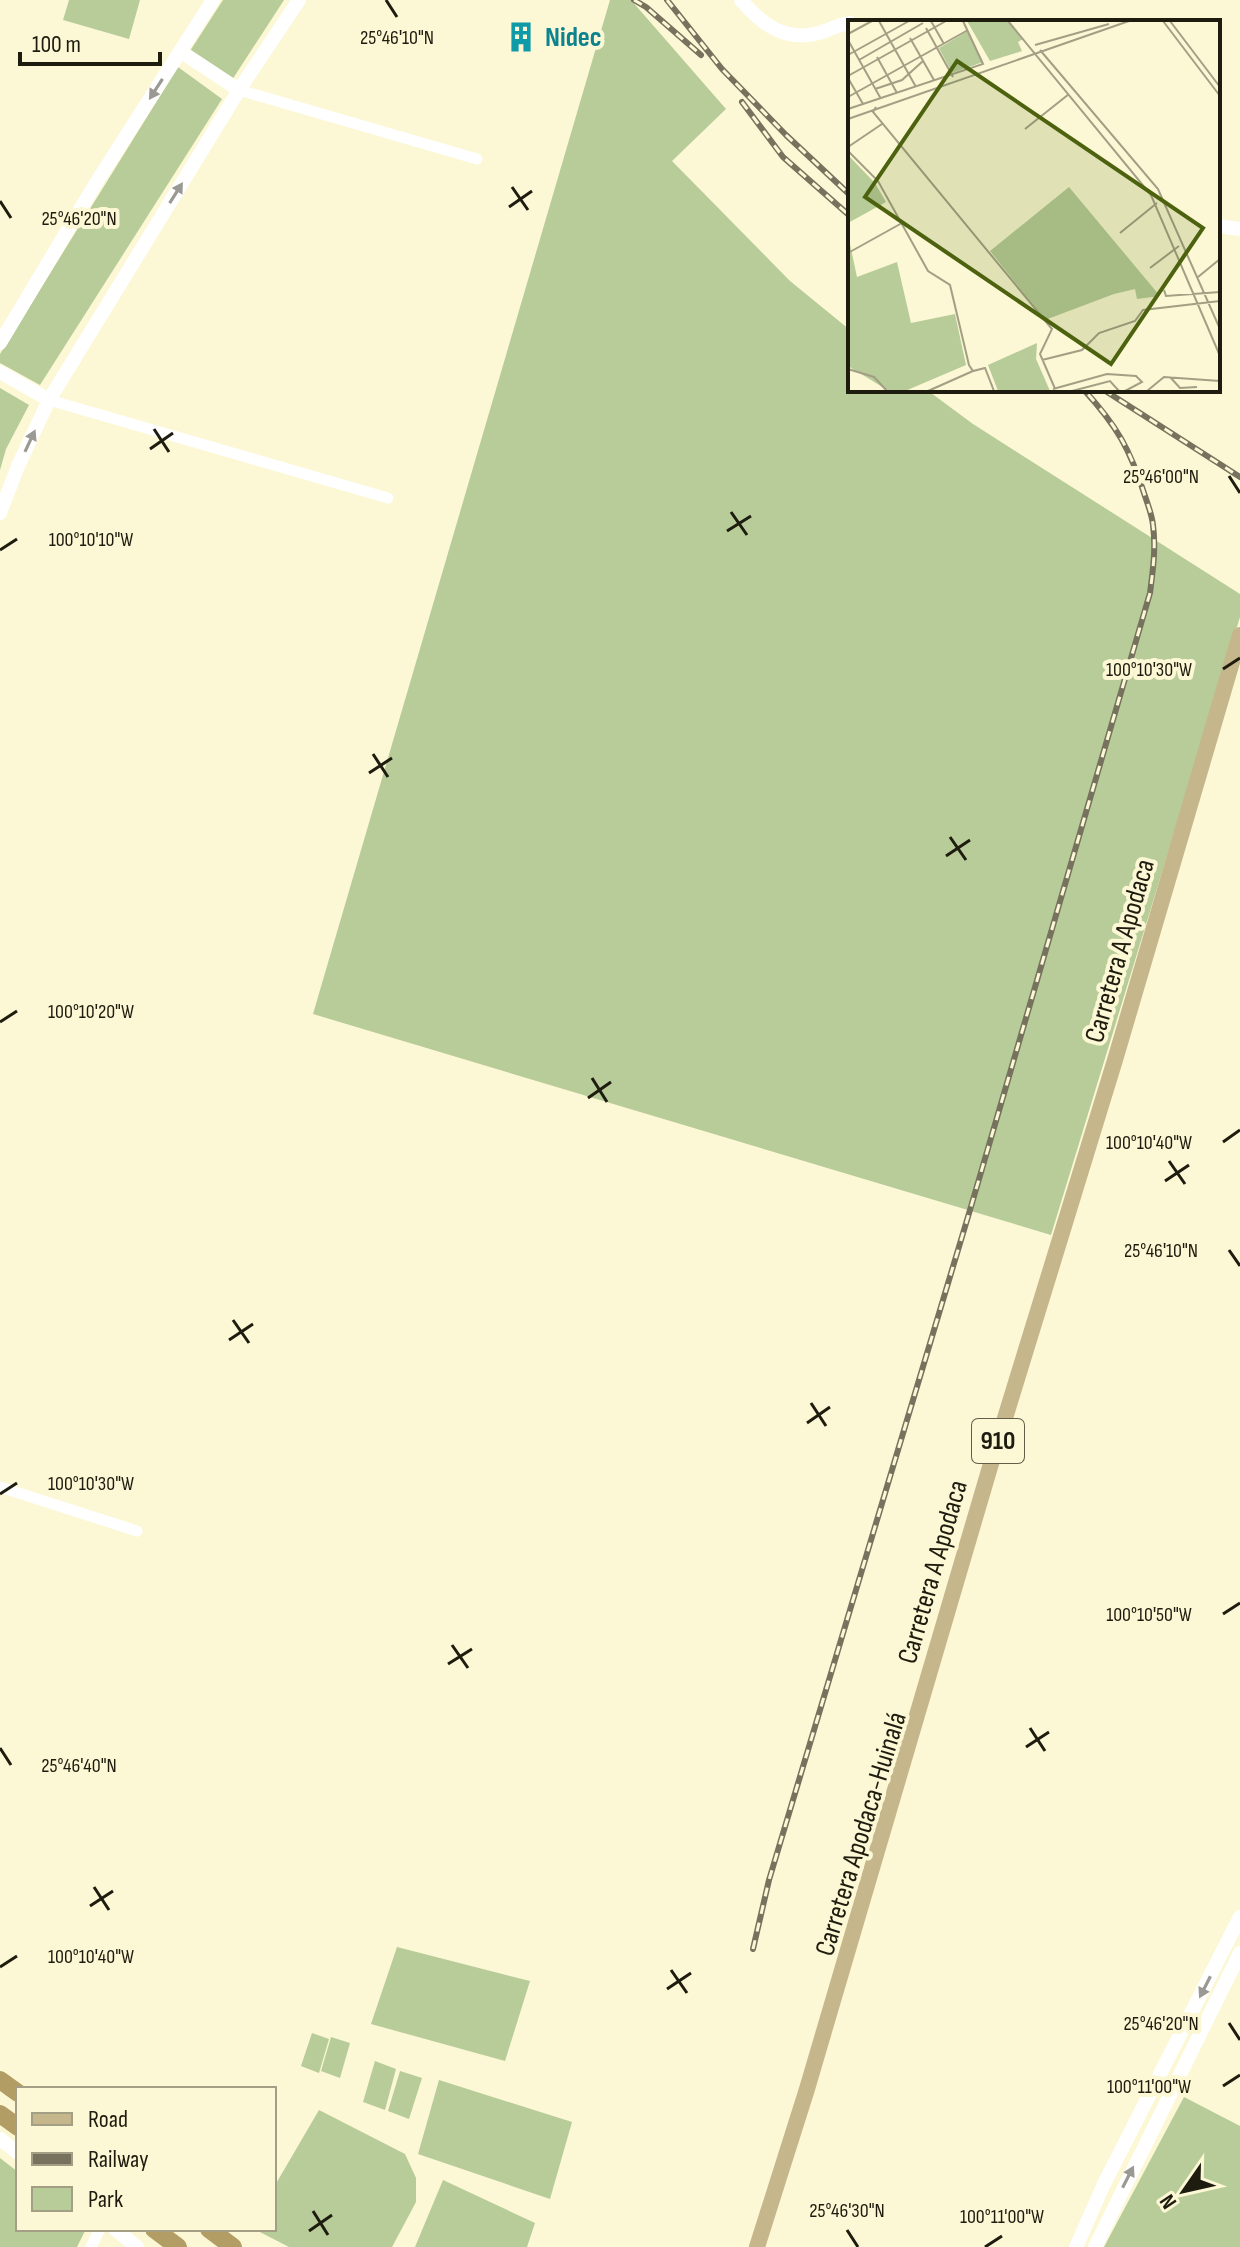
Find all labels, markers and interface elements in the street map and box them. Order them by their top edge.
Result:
scale bar [20,16,160,66]
building icon: Nidec [504,20,538,54]
inset map [848,20,1220,392]
place label: Nidec [545,21,602,54]
text: 25°46'10"N [360,26,434,50]
text: 100 m [32,30,81,59]
one-way arrow [149,78,163,100]
one-way arrow [168,182,182,204]
text: 25°46'20"N [41,207,117,231]
one-way arrow [23,429,37,453]
text: 25°46'00"N [1123,465,1199,489]
text: 100°10'10"W [49,528,133,552]
text: 100°10'30"W [1106,658,1192,682]
street label: Carretera A Apodaca [1078,855,1162,1047]
text: 100°10'20"W [48,1000,134,1024]
text: 100°10'40"W [1106,1131,1192,1155]
text: 25°46'10"N [1124,1239,1198,1263]
road number: 910 [972,1419,1024,1463]
text: 100°10'30"W [48,1472,134,1496]
street label: Carretera A Apodaca [891,1476,975,1668]
text: 100°10'50"W [1106,1603,1192,1627]
street label: Carretera Apodaca-Huinalá [808,1708,914,1960]
text: 25°46'40"N [41,1754,117,1778]
text: 100°10'40"W [48,1945,134,1969]
one-way arrow [1198,1975,1211,1998]
text: 25°46'20"N [1123,2012,1199,2036]
text: 100°11'00"W [1107,2075,1191,2099]
legend [16,2087,276,2231]
text: Road [88,2105,128,2134]
text: Railway [88,2145,148,2174]
north arrow [1144,2151,1224,2231]
one-way arrow [1121,2165,1135,2188]
text: Park [88,2185,123,2214]
text: N [1154,2189,1183,2214]
text: 25°46'30"N [809,2199,885,2223]
text: 100°11'00"W [960,2205,1044,2229]

